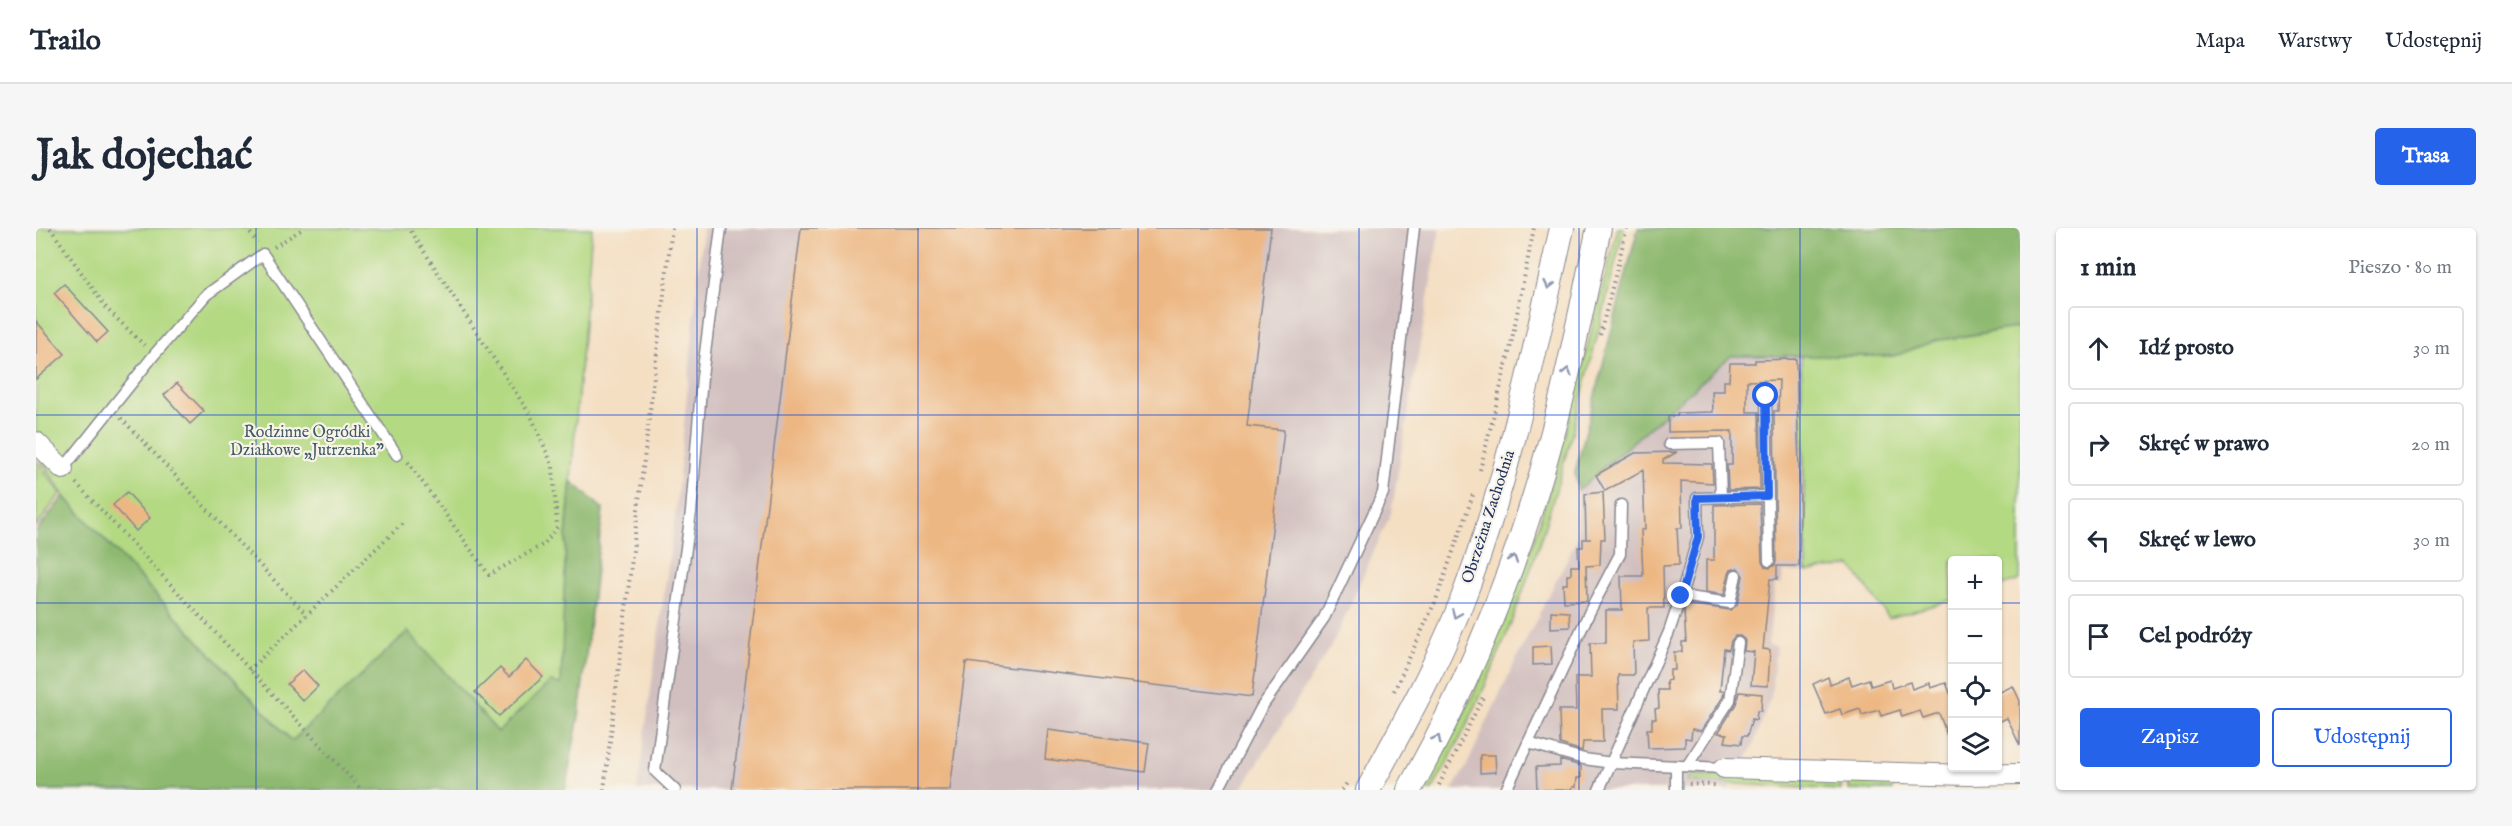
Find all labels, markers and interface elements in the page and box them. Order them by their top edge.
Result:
text: Trailo [30,24,101,59]
text: Mapa [2195,28,2245,55]
text: Warstwy [2278,28,2352,55]
text: Udostępnij [2385,28,2482,55]
button: Trasa [2375,128,2476,185]
text: Jak dojechać [36,130,253,183]
text: 1 min [2080,251,2136,284]
text: Pieszo · 80 m [2348,255,2452,280]
one-way arrow [1544,280,1557,290]
icon: ahead [2082,332,2115,365]
text: Idź prosto [2139,334,2234,362]
text: 30 m [2413,336,2450,361]
one-way arrow [1560,367,1573,377]
route start [1752,382,1778,408]
park label: Rodzinne Ogródki Działkowe „Jutrzenka” [230,423,384,461]
icon: right [2082,428,2115,461]
text: Skręć w prawo [2139,430,2269,458]
text: 20 m [2411,432,2450,457]
street label: Obrzeżna Zachodnia [1458,448,1520,586]
icon: left [2082,524,2115,557]
text: Skręć w lewo [2139,526,2256,554]
text: 30 m [2413,528,2450,553]
one-way arrow [1505,554,1518,565]
map controls [1948,556,2002,772]
button: + [1948,556,2002,610]
route end [1667,582,1693,608]
one-way arrow [1451,607,1463,618]
button: − [1948,610,2002,664]
icon: arrive [2082,620,2115,653]
text: Cel podróży [2139,622,2252,650]
button: locate [1948,664,2002,718]
button: Zapisz [2080,708,2260,767]
button: Udostępnij [2272,708,2452,767]
button: layers [1948,718,2002,772]
one-way arrow [1430,734,1441,745]

